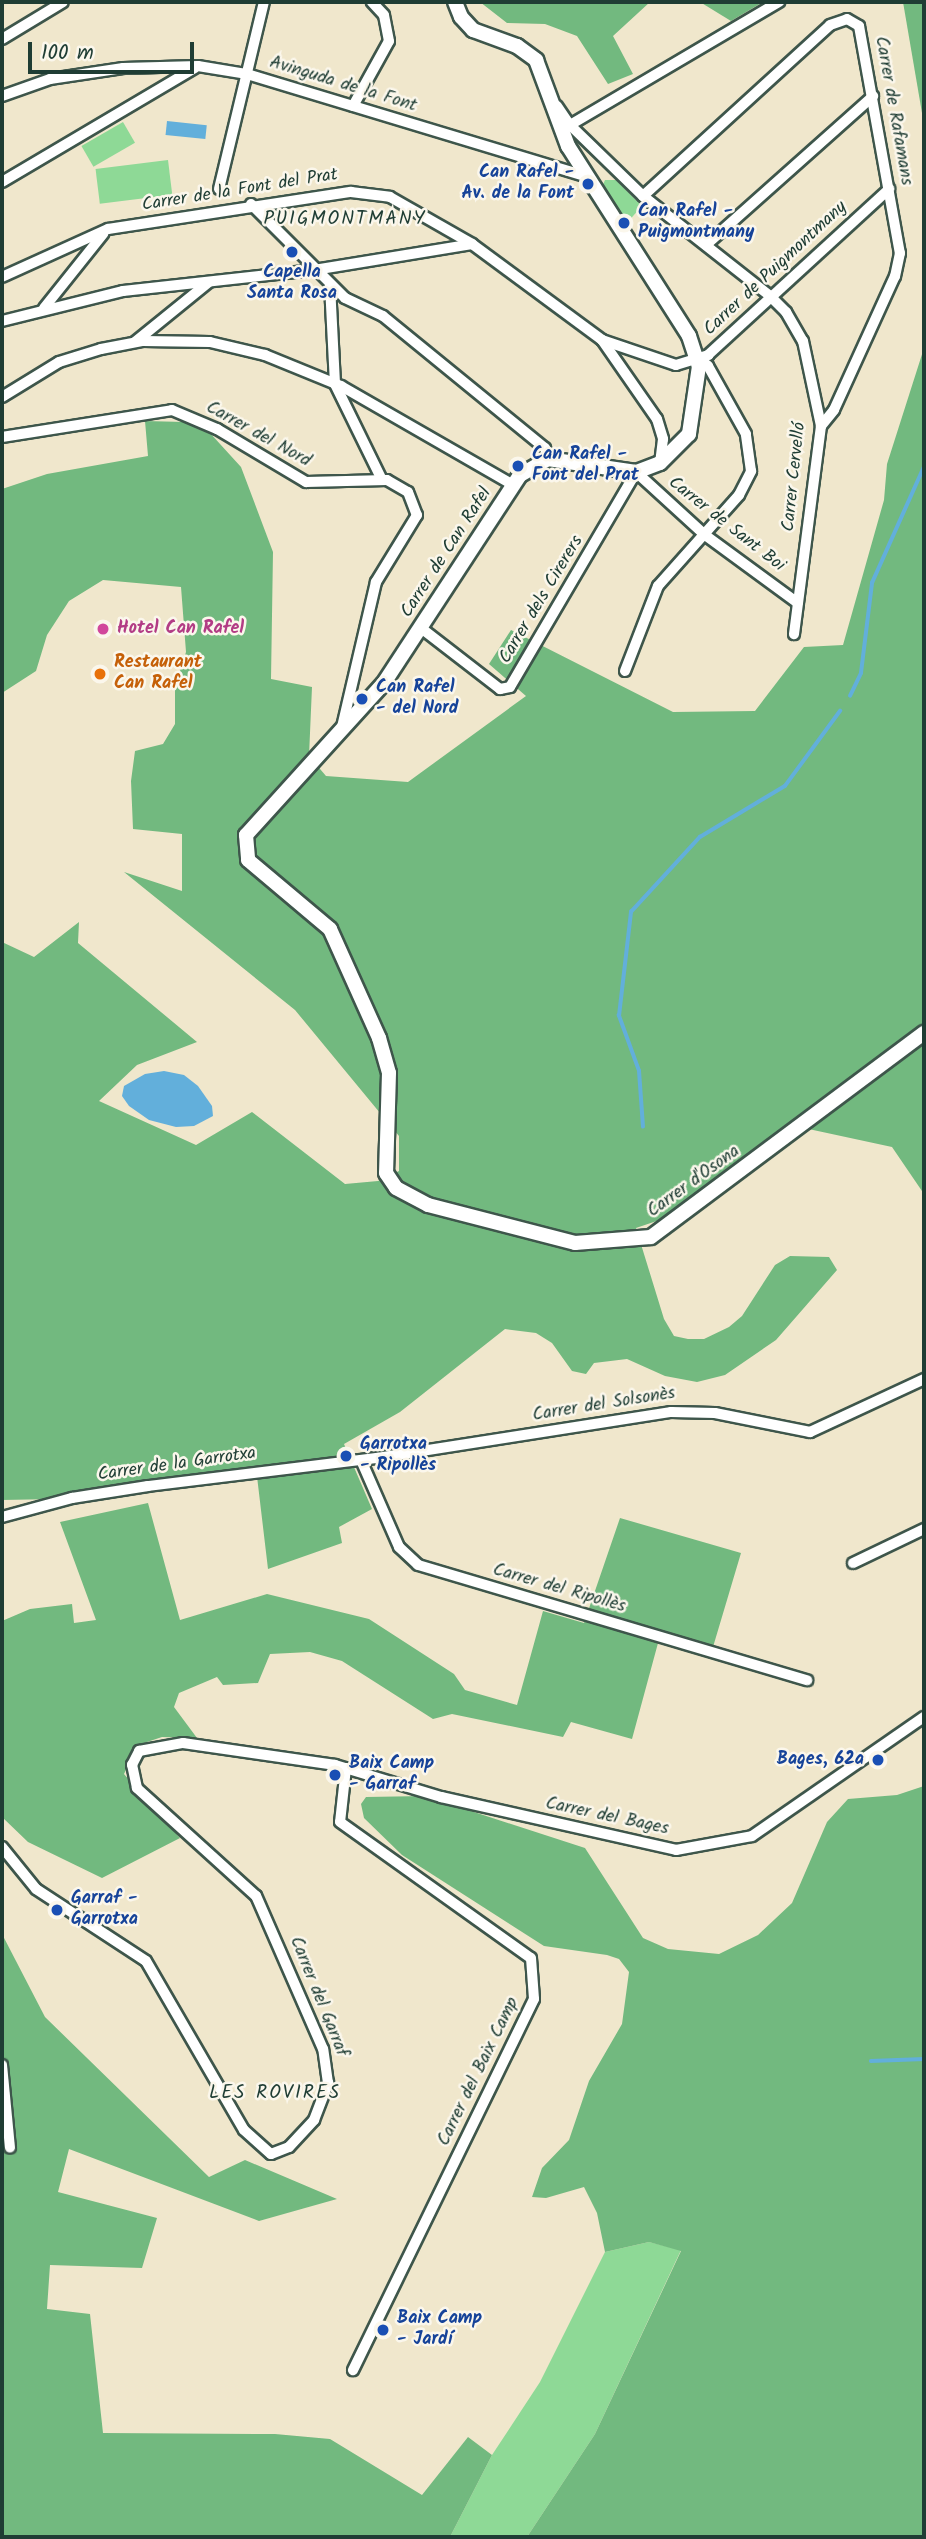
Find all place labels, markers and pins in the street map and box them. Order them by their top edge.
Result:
place label: Can Rafel - Av. de la Font [462,163,574,206]
marker: Can Rafel - Av. de la Font [580,176,596,192]
place label: Can Rafel - Puigmontmany [638,202,754,244]
marker: Can Rafel - Puigmontmany [616,215,632,231]
marker: Capella Santa Rosa [284,244,300,260]
place label: Capella Santa Rosa [247,263,337,306]
place label: Can Rafel - Font del Prat [532,445,639,488]
marker: Can Rafel - Font del Prat [510,458,526,474]
place label: Hotel Can Rafel [117,618,244,640]
marker: Hotel Can Rafel [95,621,111,637]
place label: Restaurant Can Rafel [114,653,202,696]
marker: Restaurant Can Rafel [92,666,108,682]
place label: Can Rafel - del Nord [376,678,458,720]
marker: Can Rafel - del Nord [354,691,370,707]
place label: Garrotxa - Ripollès [360,1435,436,1478]
marker: Garrotxa - Ripollès [338,1448,354,1464]
place label: Bages, 62a [777,1749,864,1771]
marker: Bages, 62a [870,1752,886,1768]
place label: Baix Camp - Garraf [349,1754,434,1796]
marker: Baix Camp - Garraf [327,1767,343,1783]
place label: Garraf - Garrotxa [71,1889,138,1932]
marker: Garraf - Garrotxa [49,1902,65,1918]
place label: Baix Camp - Jardí [397,2309,482,2352]
marker: Baix Camp - Jardí [375,2322,391,2338]

